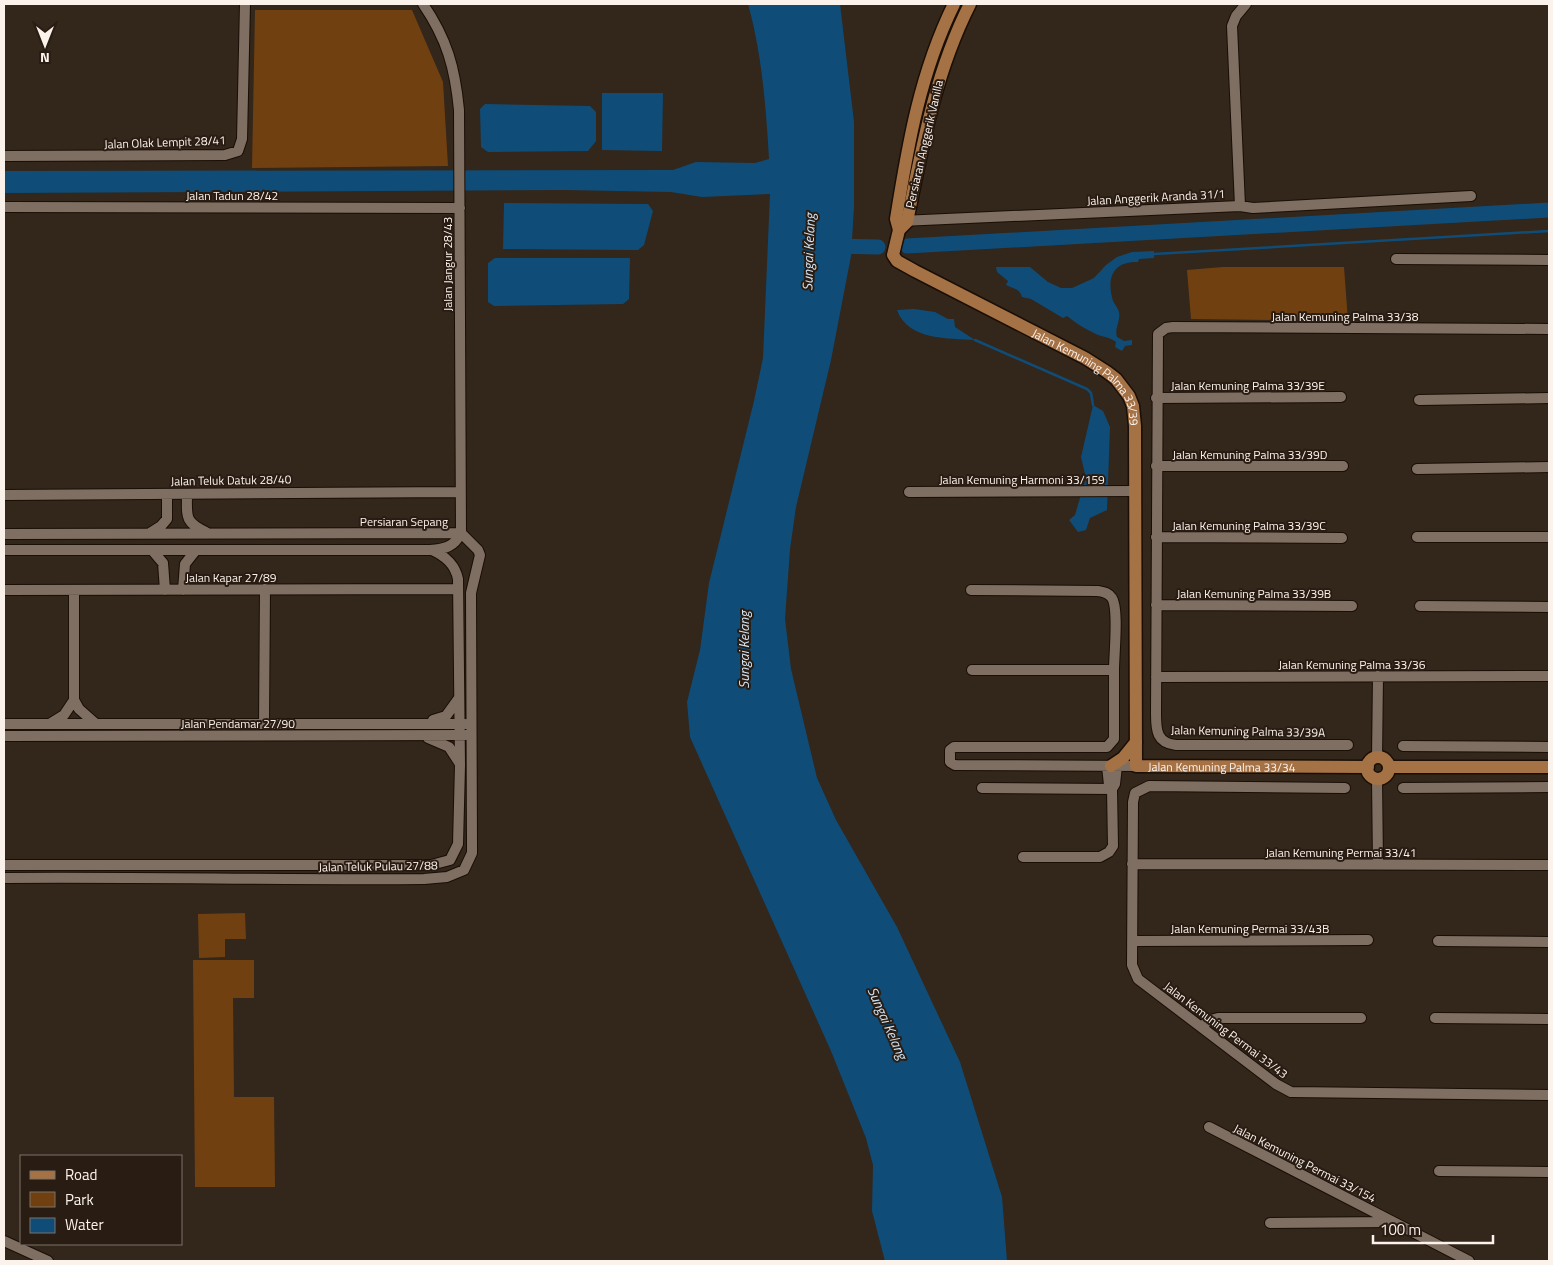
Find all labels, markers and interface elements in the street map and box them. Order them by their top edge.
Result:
north arrow [20,20,70,70]
text: N [40,48,50,69]
street label: Persiaran Anggerik Vanilla [900,78,948,210]
street label: Jalan Olak Lempit 28/41 [104,130,226,154]
street label: Jalan Anggerik Aranda 31/1 [1086,184,1226,210]
street label: Jalan Tadun 28/42 [186,186,278,205]
water label: Sungai Kelang [796,211,820,291]
street label: Jalan Jangur 28/43 [438,217,457,311]
street label: Jalan Kemuning Palma 33/38 [1271,307,1419,326]
street label: Jalan Kemuning Palma 33/39 [1029,323,1144,427]
street label: Jalan Kemuning Palma 33/39E [1171,376,1325,395]
street label: Jalan Kemuning Palma 33/39D [1173,445,1328,464]
street label: Jalan Teluk Datuk 28/40 [170,469,292,491]
street label: Jalan Kemuning Harmoni 33/159 [939,470,1105,489]
street label: Persiaran Sepang [360,512,448,531]
street label: Jalan Kemuning Palma 33/39C [1172,516,1326,535]
street label: Jalan Kapar 27/89 [185,568,277,587]
street label: Jalan Kemuning Palma 33/39B [1177,584,1331,603]
water label: Sungai Kelang [733,610,754,689]
street label: Jalan Kemuning Palma 33/36 [1278,655,1426,674]
street label: Jalan Pendamar 27/90 [181,714,295,733]
street label: Jalan Kemuning Palma 33/39A [1171,720,1325,742]
street label: Jalan Kemuning Palma 33/34 [1148,757,1296,776]
street label: Jalan Kemuning Permai 33/41 [1265,843,1417,862]
street label: Jalan Teluk Pulau 27/88 [318,855,438,877]
street label: Jalan Kemuning Permai 33/43B [1171,919,1329,938]
street label: Jalan Kemuning Permai 33/43 [1160,977,1292,1083]
water label: Sungai Kelang [863,983,914,1064]
street label: Jalan Kemuning Permai 33/154 [1230,1119,1380,1207]
legend [20,1155,182,1245]
text: Road [65,1163,97,1186]
text: Park [65,1188,94,1211]
scale bar [1373,1212,1493,1244]
text: Water [65,1213,104,1236]
text: 100 m [1380,1218,1421,1241]

